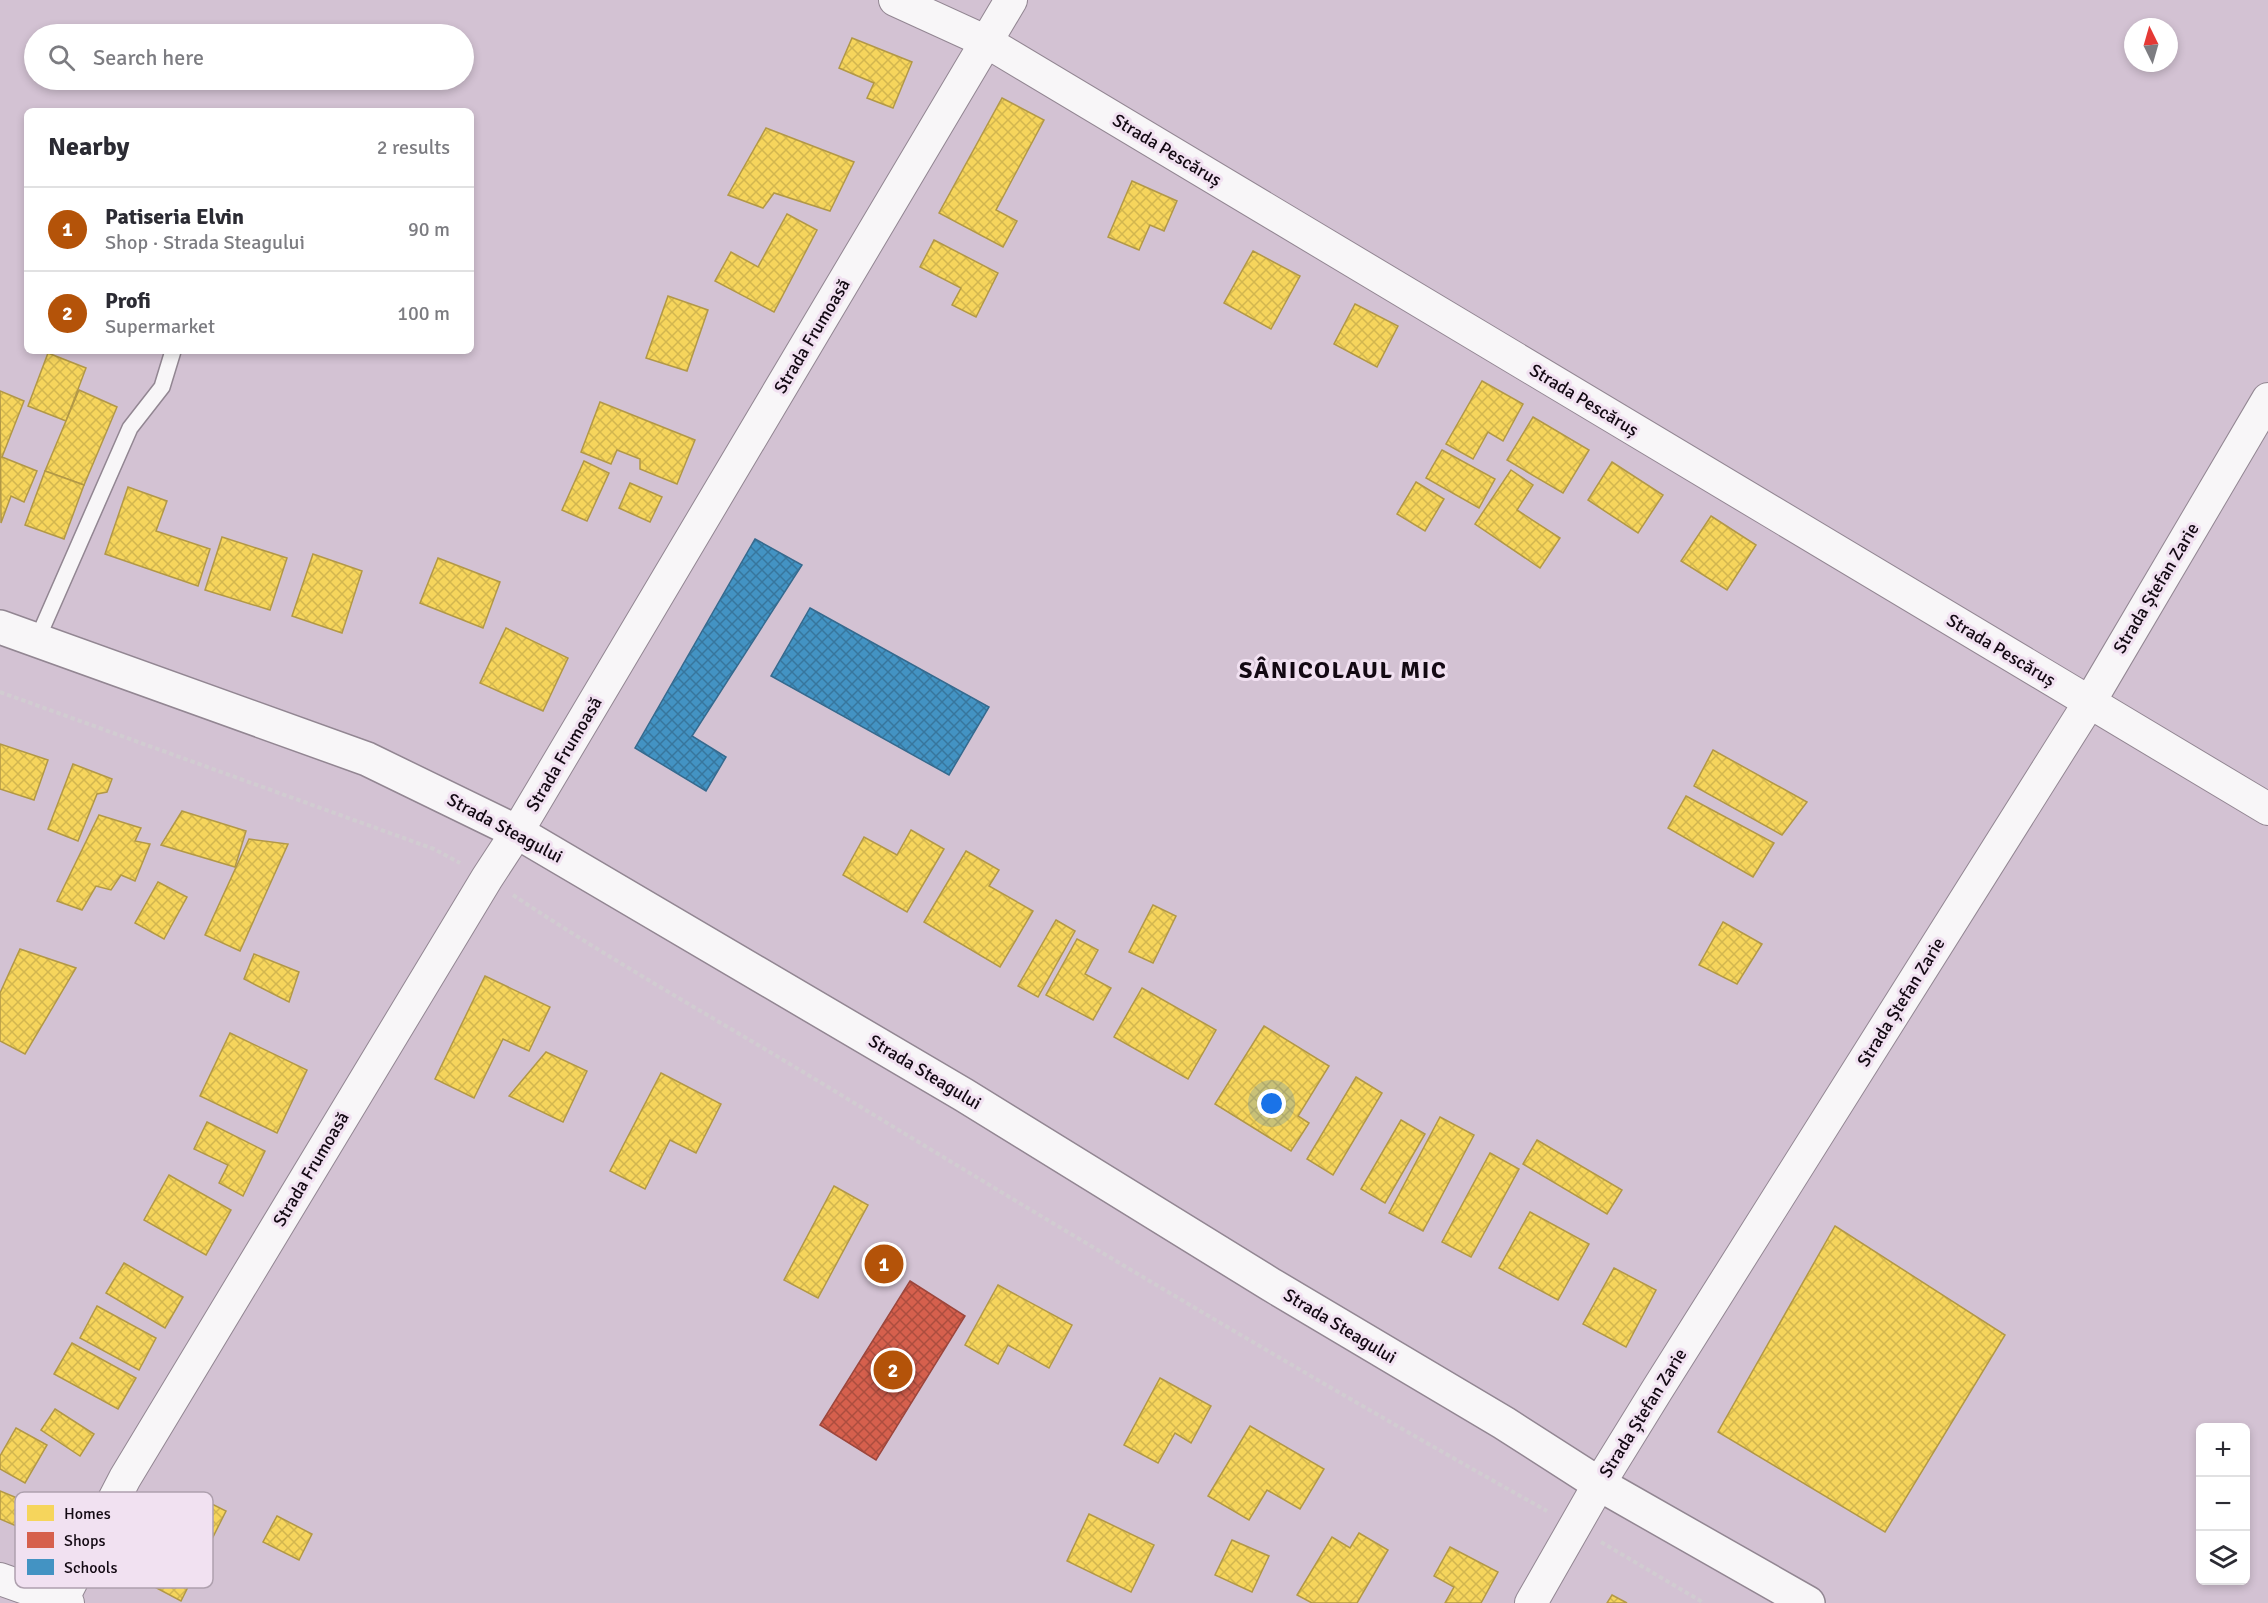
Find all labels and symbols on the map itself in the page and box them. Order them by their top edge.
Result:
north arrow [2124,18,2178,72]
street label: Strada Pescăruș [1109,109,1225,191]
street label: Strada Frumoasă [769,275,855,397]
street label: Strada Pescăruș [1526,359,1642,441]
street label: Strada Ștefan Zarie [2108,519,2204,657]
street label: Strada Pescăruș [1943,609,2059,691]
district label: SÂNICOLAUL MIC [1239,655,1447,685]
street label: Strada Frumoasă [521,693,607,815]
street label: Strada Steagului [443,788,567,868]
street label: Strada Ștefan Zarie [1852,933,1950,1071]
street label: Strada Steagului [865,1030,985,1114]
your location [1257,1089,1286,1118]
street label: Strada Frumoasă [268,1108,354,1230]
pin: 1 [864,1242,904,1286]
street label: Strada Steagului [1280,1284,1400,1368]
street label: Strada Ștefan Zarie [1594,1344,1692,1482]
pin: 2 [874,1348,912,1392]
legend [15,1492,213,1588]
text: Homes [64,1504,111,1524]
text: Shops [64,1531,105,1551]
text: Schools [64,1558,117,1578]

